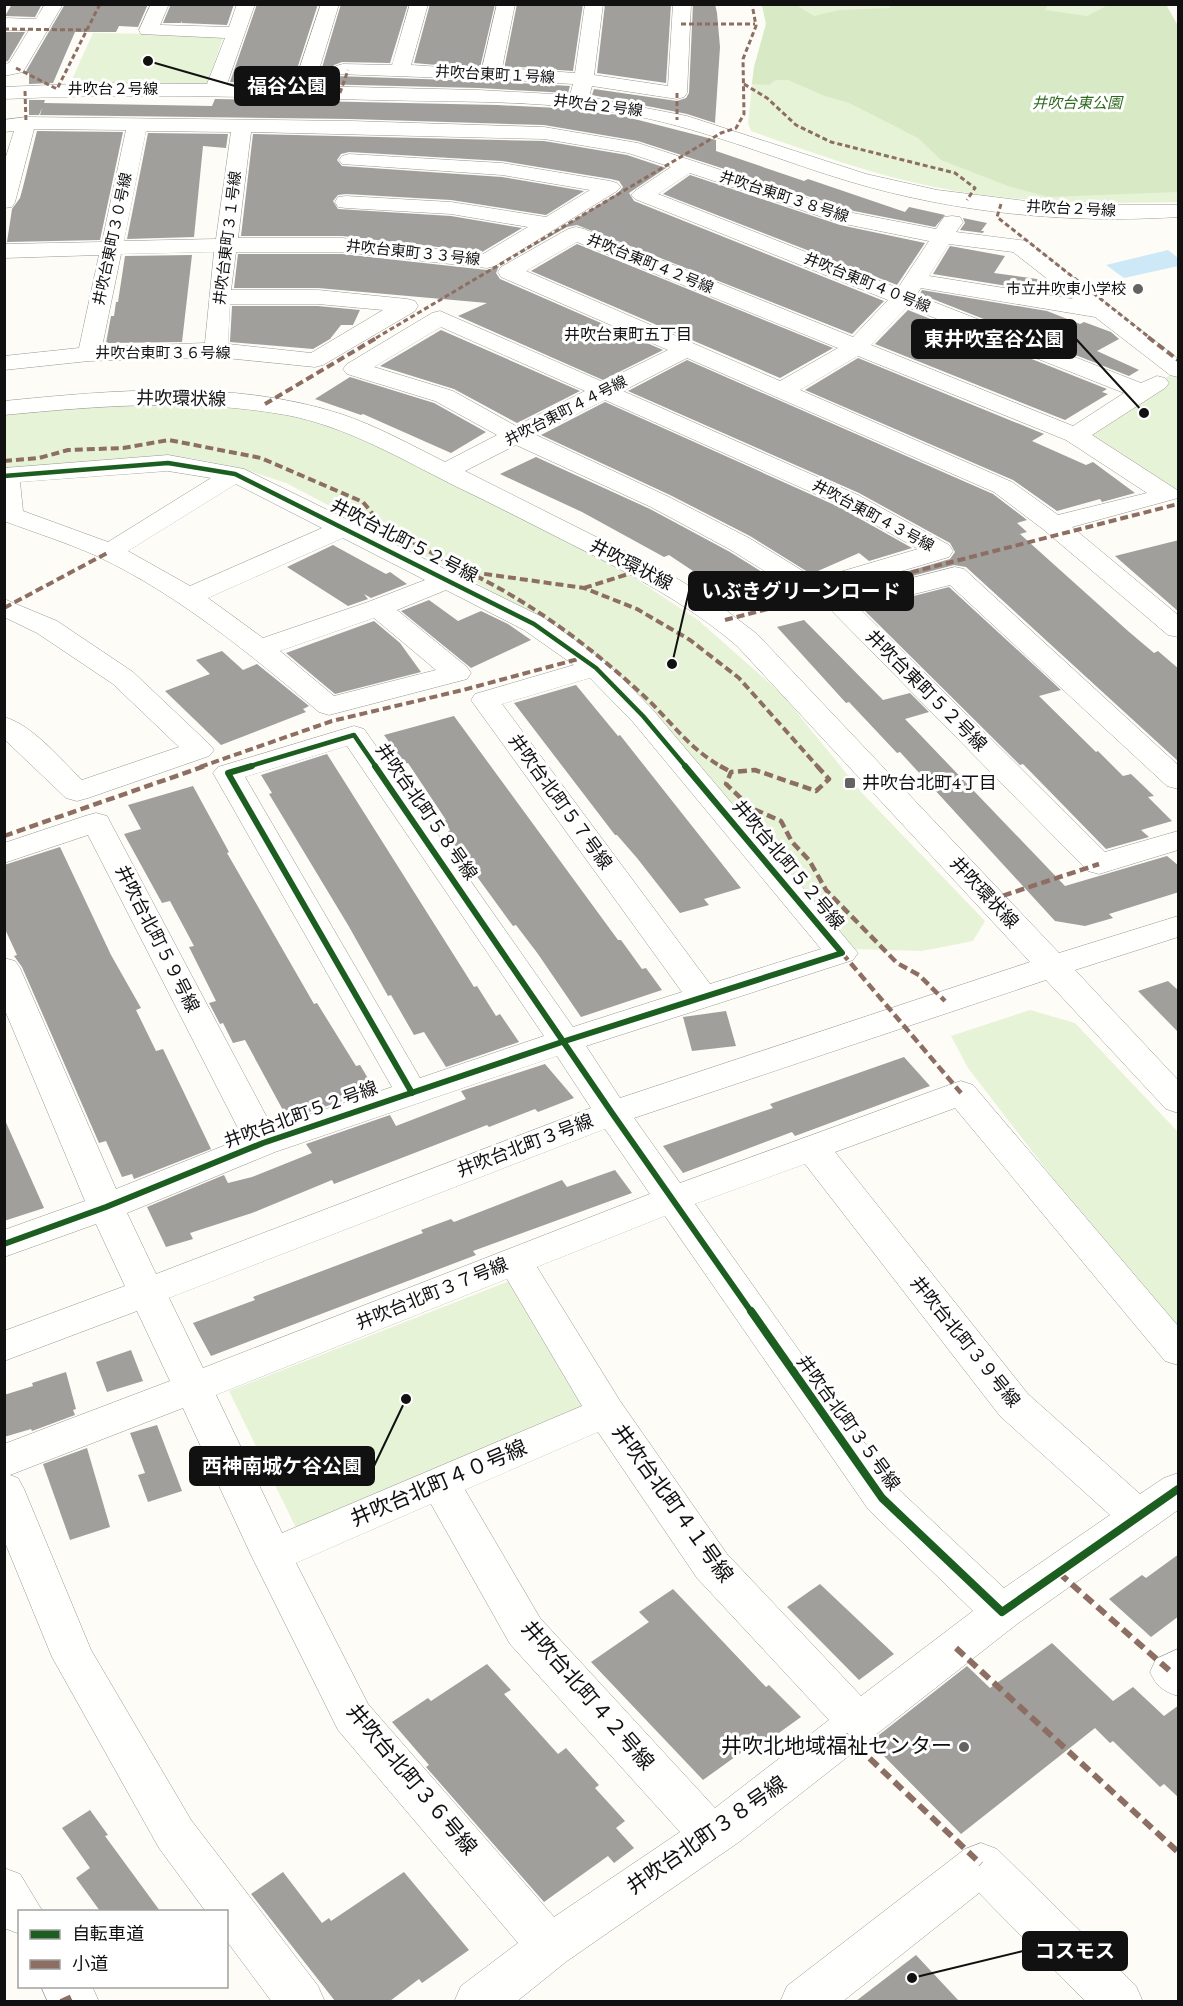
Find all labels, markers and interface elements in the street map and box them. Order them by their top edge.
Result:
street label: 井吹台東町１号線 [434,60,556,90]
callout: 福谷公園 [235,67,339,105]
text: 福谷公園 [247,72,327,102]
street label: 井吹台２号線 [68,78,158,101]
street label: 井吹台２号線 [552,89,644,123]
park label: 井吹台東公園 [1032,92,1124,115]
street label: 井吹台東町３８号線 [716,165,852,229]
street label: 井吹台東町３１号線 [208,170,248,306]
street label: 井吹台東町３０号線 [88,171,138,307]
street label: 井吹台２号線 [1025,195,1117,223]
street label: 井吹台東町４２号線 [583,228,717,300]
street label: 井吹台東町３３号線 [345,235,481,271]
street label: 井吹台東町４０号線 [800,247,934,319]
place label: 市立井吹東小学校 [1006,278,1126,301]
marker: 市立井吹東小学校 [1131,282,1145,296]
callout: 東井吹室谷公園 [912,320,1076,358]
district label: 井吹台東町五丁目 [564,323,692,347]
text: 東井吹室谷公園 [924,325,1064,355]
street label: 井吹台東町３６号線 [95,342,231,365]
street label: 井吹台東町４４号線 [501,370,631,452]
street label: 井吹環状線 [136,385,226,413]
street label: 井吹台東町４３号線 [808,474,938,558]
street label: 井吹台北町５２号線 [326,492,482,590]
street label: 井吹環状線 [585,533,677,597]
callout: いぶきグリーンロード [689,572,913,610]
text: いぶきグリーンロード [702,577,901,607]
street label: 井吹台東町５２号線 [859,624,993,758]
street label: 井吹台北町５７号線 [501,729,619,875]
street label: 井吹台北町５８号線 [368,738,484,886]
place label: 井吹台北町4丁目 [862,770,997,797]
marker: 井吹台北町4丁目 [843,776,857,790]
street label: 井吹台北町５２号線 [726,794,850,936]
street label: 井吹環状線 [943,851,1025,935]
street label: 井吹台北町５９号線 [108,861,206,1017]
street label: 井吹台北町５２号線 [220,1075,382,1155]
street label: 井吹台北町３号線 [453,1108,597,1184]
street label: 井吹台北町３７号線 [352,1251,512,1337]
street label: 井吹台北町３９号線 [904,1271,1026,1413]
street label: 井吹台北町３５号線 [789,1350,907,1496]
street label: 井吹台北町４１号線 [604,1418,740,1590]
street label: 井吹台北町４０号線 [346,1432,532,1536]
callout: 西神南城ケ谷公園 [190,1447,374,1485]
text: 西神南城ケ谷公園 [202,1452,362,1482]
street label: 井吹台北町４２号線 [513,1614,661,1778]
street label: 井吹台北町３６号線 [338,1697,484,1863]
place label: 井吹北地域福祉センター [721,1731,952,1763]
marker: 井吹北地域福祉センター [957,1740,971,1754]
street label: 井吹台北町３８号線 [620,1769,794,1903]
legend [18,1910,228,1988]
text: 自転車道 [72,1921,144,1948]
callout: コスモス [1023,1932,1127,1970]
text: コスモス [1035,1937,1115,1967]
text: 小道 [72,1951,108,1978]

